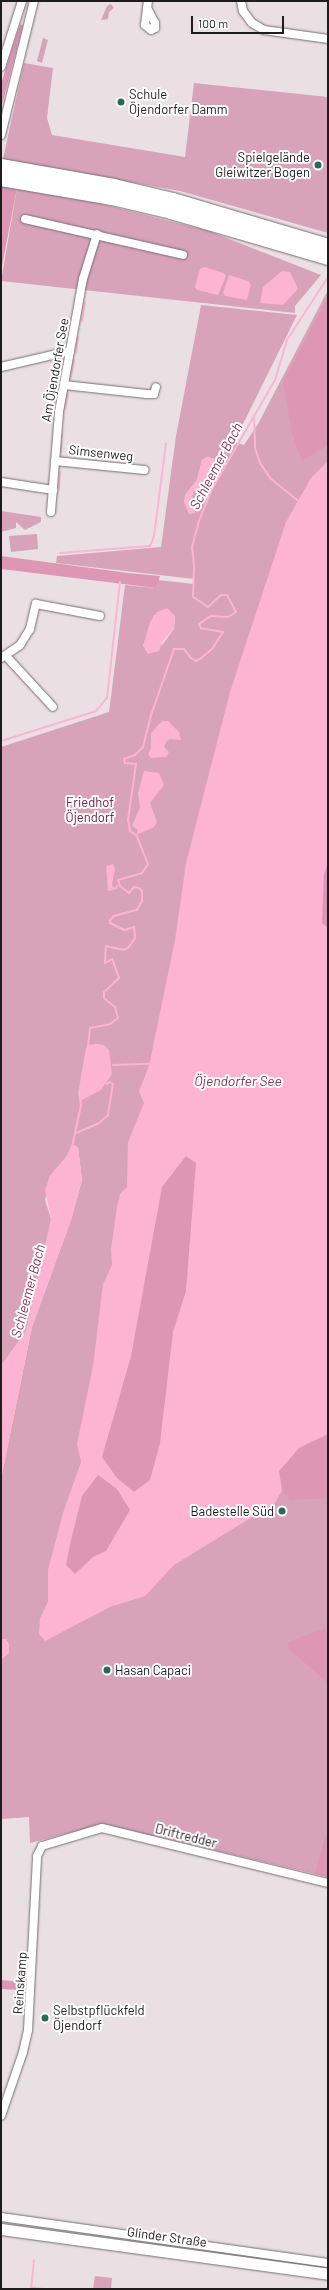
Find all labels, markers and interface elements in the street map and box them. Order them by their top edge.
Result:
scale bar [193,8,286,34]
text: 100 m [198,16,228,30]
place label: Schule Öjendorfer Damm [129,87,228,118]
marker: Schule Öjendorfer Damm [116,97,126,107]
place label: Spielgelände Gleiwitzer Bogen [215,150,310,181]
marker: Spielgelände Gleiwitzer Bogen [313,160,323,170]
street label: Am Öjendorfer See [38,317,72,423]
water label: Schleemer Bach [186,420,246,512]
street label: Simsenweg [68,442,134,464]
park label: Friedhof Öjendorf [66,795,114,826]
water label: Öjendorfer See [194,1073,282,1089]
water label: Schleemer Bach [7,1242,49,1340]
place label: Badestelle Süd [190,1503,274,1519]
marker: Badestelle Süd [277,1506,287,1516]
place label: Hasan Capaci [115,1662,191,1678]
marker: Hasan Capaci [102,1665,112,1675]
street label: Driftredder [154,1821,218,1851]
street label: Reinskamp [10,1951,30,2015]
place label: Selbstpflückfeld Öjendorf [53,2003,145,2034]
marker: Selbstpflückfeld Öjendorf [40,2013,50,2023]
street label: Glinder Straße [126,2224,208,2250]

